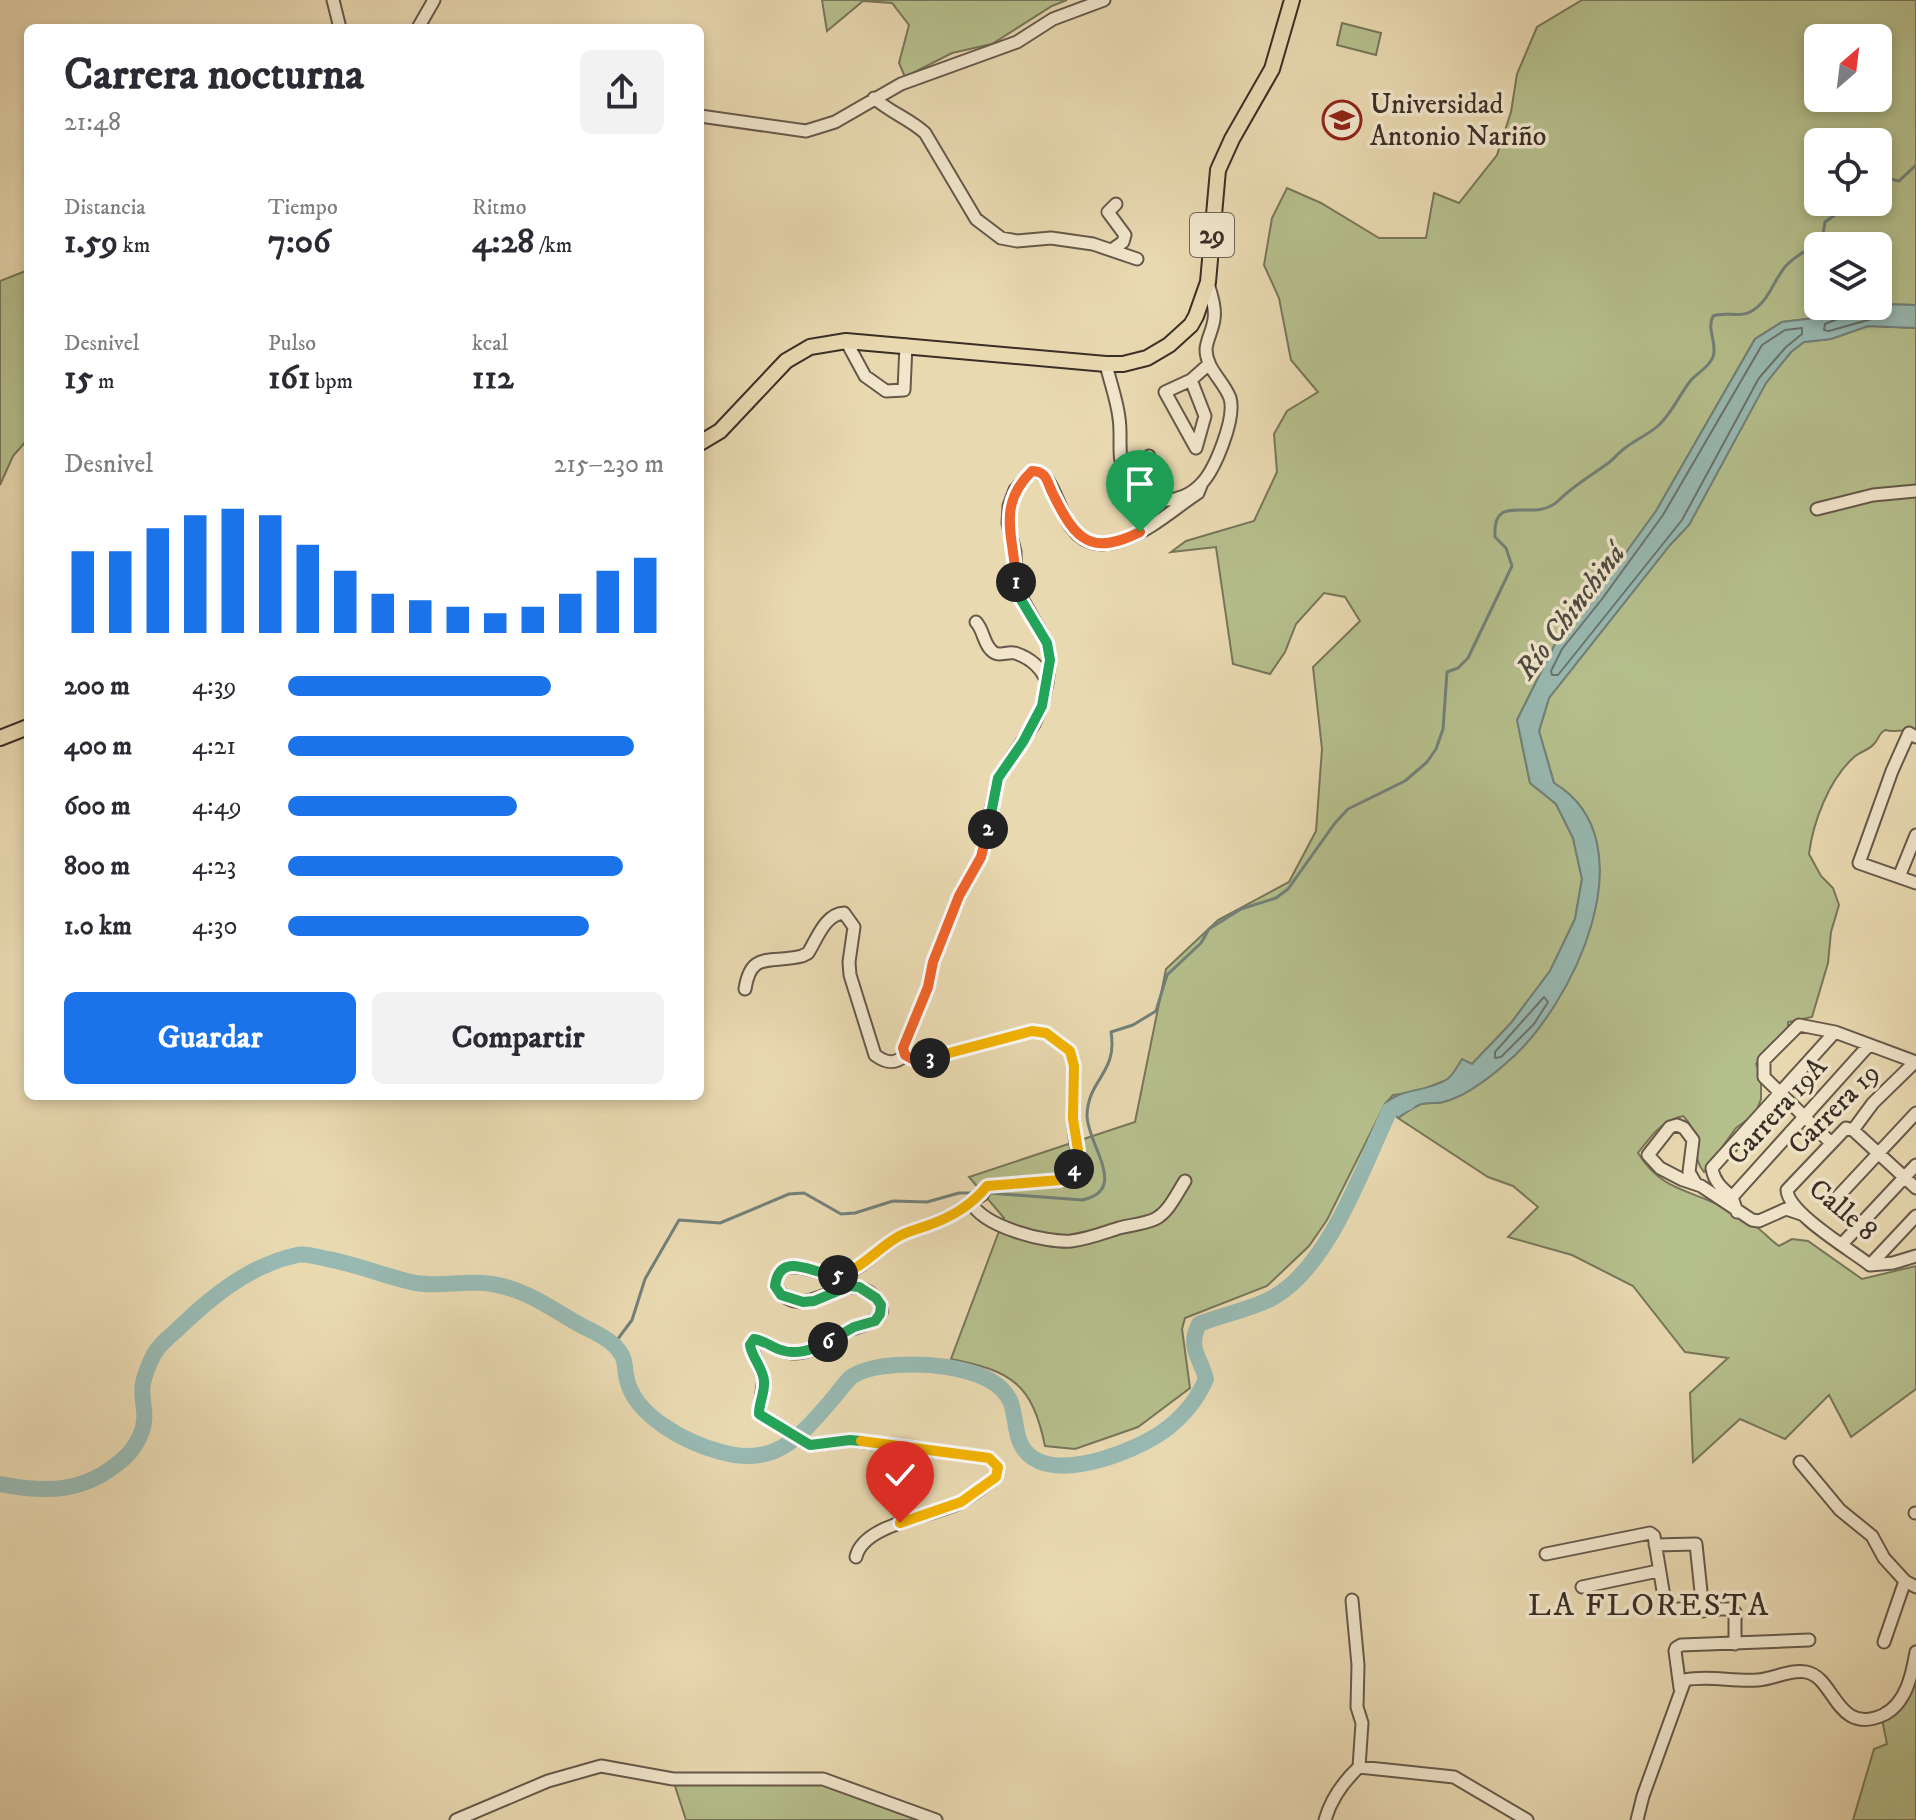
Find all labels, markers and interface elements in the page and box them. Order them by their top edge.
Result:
north arrow [1804,24,1892,112]
map controls [1804,24,1892,320]
text: Carrera nocturna [64,48,364,103]
button: share [580,50,664,134]
place label: Universidad Antonio Nariño [1370,87,1546,154]
school or university icon: Universidad Antonio Nariño [1321,99,1363,141]
text: 21:48 [64,106,121,139]
button: locate [1804,128,1892,216]
text: Distancia [64,194,146,221]
text: Tiempo [268,194,338,221]
text: Ritmo [472,194,526,221]
road number: 29 [1190,213,1234,257]
text: 1.59 [64,221,118,263]
text: 7:06 [268,221,331,263]
text: 4:28 [472,221,534,263]
text: km [118,232,150,259]
text: /km [534,232,572,259]
button: layers [1804,232,1892,320]
text: Desnivel [64,330,139,357]
text: Pulso [268,330,316,357]
text: kcal [472,330,508,357]
text: 15 [64,357,93,399]
text: 161 [268,357,310,399]
text: 112 [472,357,514,399]
text: m [93,368,114,395]
text: bpm [310,368,353,395]
text: Desnivel [64,448,153,481]
text: 215–230 m [554,448,664,481]
pin [1106,450,1174,532]
icon: arrive [1118,462,1162,506]
water label: Río Chinchiná [1507,534,1636,688]
pin: 1 [996,562,1036,602]
text: 1 [1012,568,1020,595]
text: 200 m [64,670,130,703]
text: 4:39 [192,670,236,703]
text: 400 m [64,730,132,763]
text: 4:21 [192,730,236,763]
text: 600 m [64,790,131,823]
text: 4:49 [192,790,242,823]
pin: 2 [968,809,1008,849]
text: 2 [983,815,993,842]
text: 800 m [64,850,130,883]
text: 4:23 [192,850,236,883]
text: 1.0 km [64,910,132,943]
text: 4:30 [192,910,237,943]
button: Guardar [64,992,356,1084]
button: Compartir [372,992,664,1084]
pin: 3 [910,1038,950,1078]
text: 3 [926,1044,934,1071]
street label: Carrera 19A [1719,1049,1835,1172]
street label: Carrera 19 [1781,1056,1887,1162]
pin: 4 [1054,1149,1094,1189]
text: 4 [1068,1155,1080,1182]
street label: Calle 8 [1802,1171,1884,1249]
pin: 5 [818,1255,858,1295]
text: 5 [833,1261,843,1288]
pin: 6 [808,1322,848,1362]
text: 6 [822,1328,834,1355]
pin [866,1441,934,1523]
icon: check [878,1453,922,1497]
district label: LA FLORESTA [1528,1586,1770,1626]

